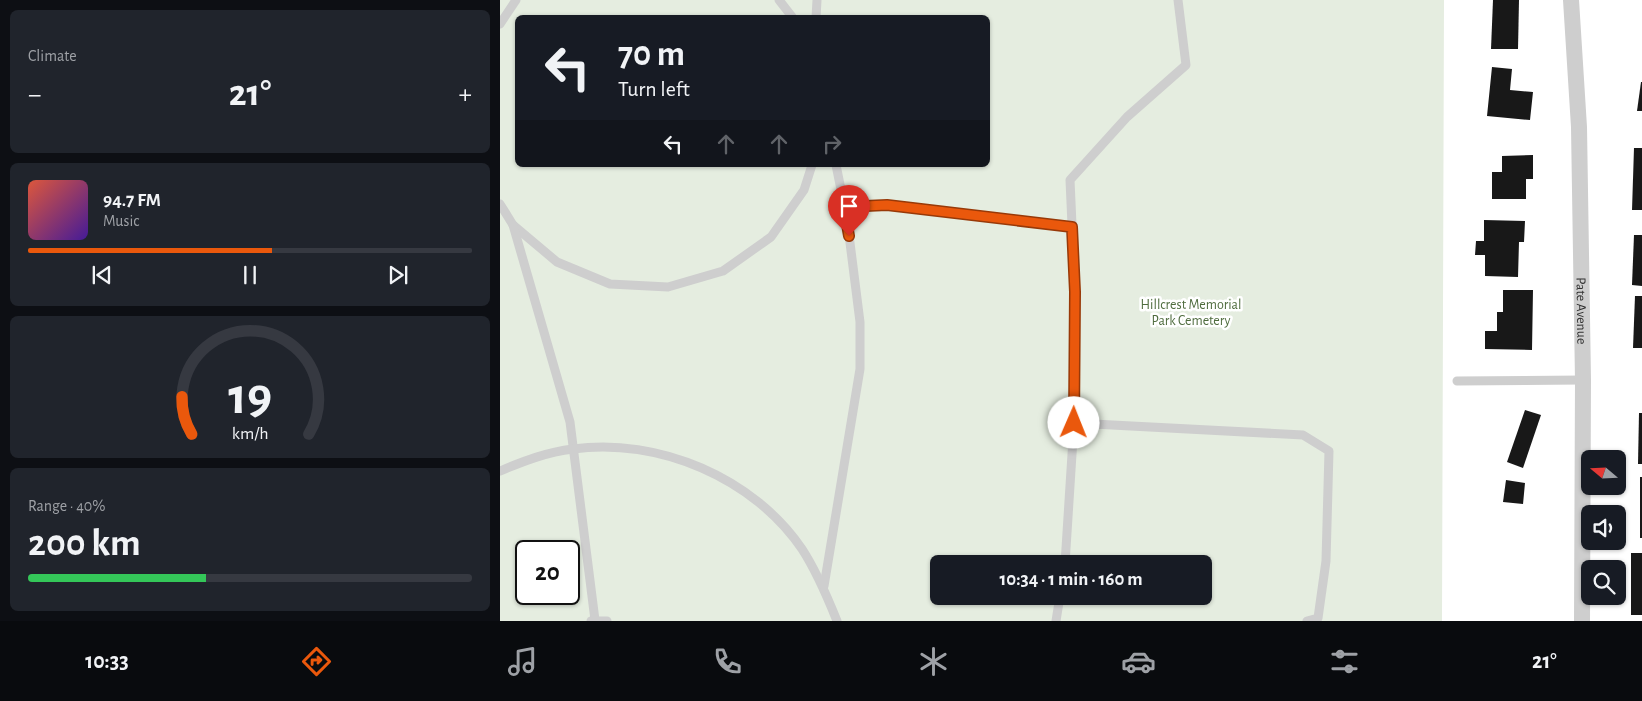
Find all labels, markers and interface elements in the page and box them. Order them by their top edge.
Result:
icon: left [535,35,600,100]
text: 70 m [618,37,685,72]
text: Climate [28,48,77,64]
text: 21° [229,75,271,113]
text: Turn left [618,78,690,100]
text: − [28,81,41,109]
text: + [459,81,472,109]
icon: left [659,130,687,158]
icon: ahead [712,130,740,158]
icon: ahead [765,130,793,158]
icon: right [818,130,846,158]
pin [828,185,870,236]
text: 94.7 FM [103,191,161,210]
icon: arrive [835,192,863,220]
text: Music [103,213,139,229]
icon: previous [88,261,116,289]
icon: pause [236,261,264,289]
icon: next [384,261,412,289]
street label: Pate Avenue [1573,277,1588,345]
park label: Hillcrest Memorial Park Cemetery [1140,298,1242,328]
text: 19 [228,371,272,423]
position arrow [1047,396,1099,448]
text: km/h [232,425,268,443]
north arrow [1581,450,1626,495]
map controls [1581,450,1626,605]
text: Range · 40% [28,498,106,514]
button: sound [1581,505,1626,550]
text: 200 km [28,525,141,563]
speed limit sign: 20 [515,540,580,605]
button: search [1581,560,1626,605]
text: 10:34 · 1 min · 160 m [999,570,1143,589]
icon: directions [299,644,334,679]
icon: music [505,644,540,679]
icon: phone [710,644,745,679]
icon: climate [916,644,951,679]
icon: car [1121,644,1156,679]
icon: filters [1327,644,1362,679]
text: 10:33 [85,650,129,672]
text: 21° [1532,650,1557,672]

